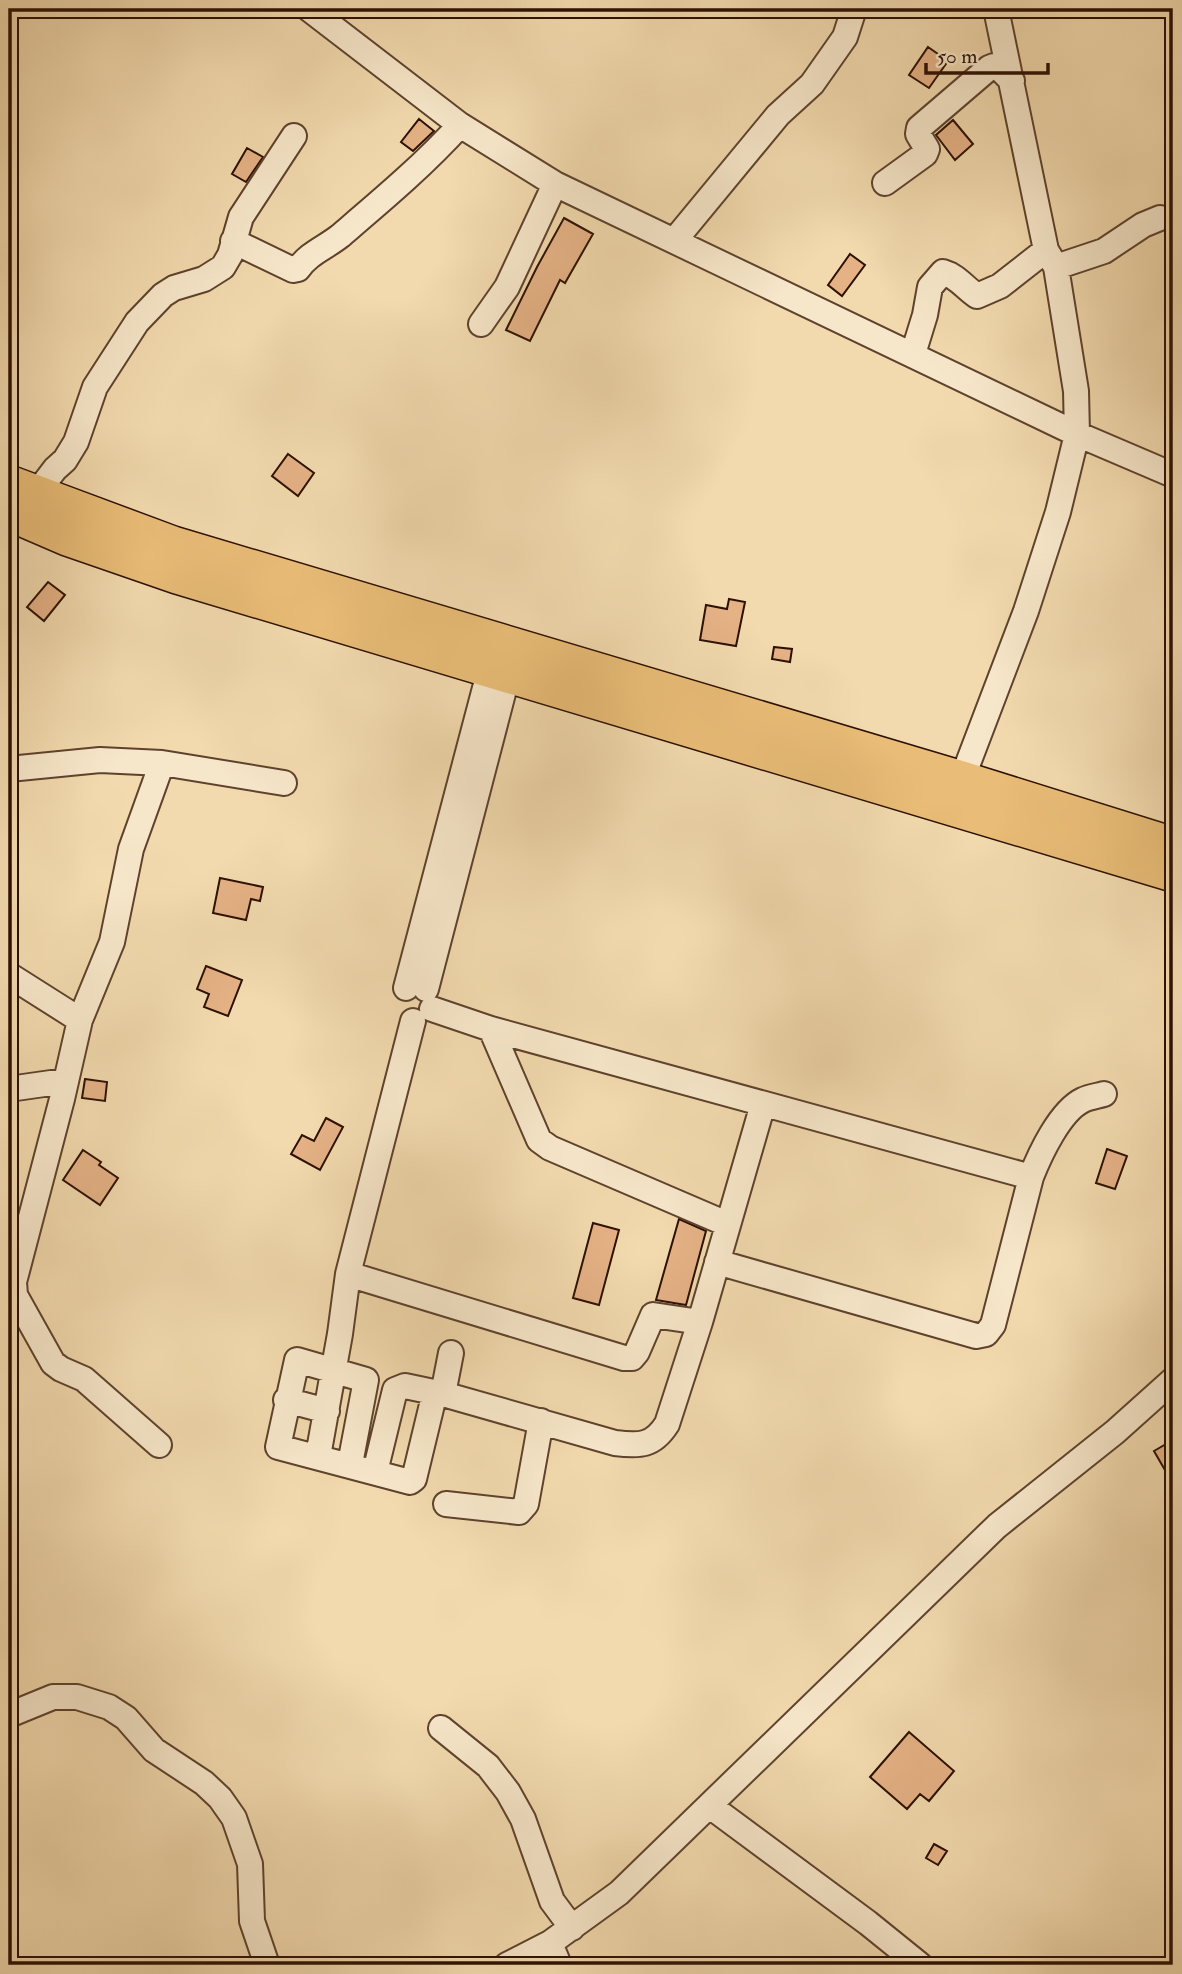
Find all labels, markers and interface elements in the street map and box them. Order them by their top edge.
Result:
scale bar [926,32,1049,76]
text: 50 m [937,43,978,70]

